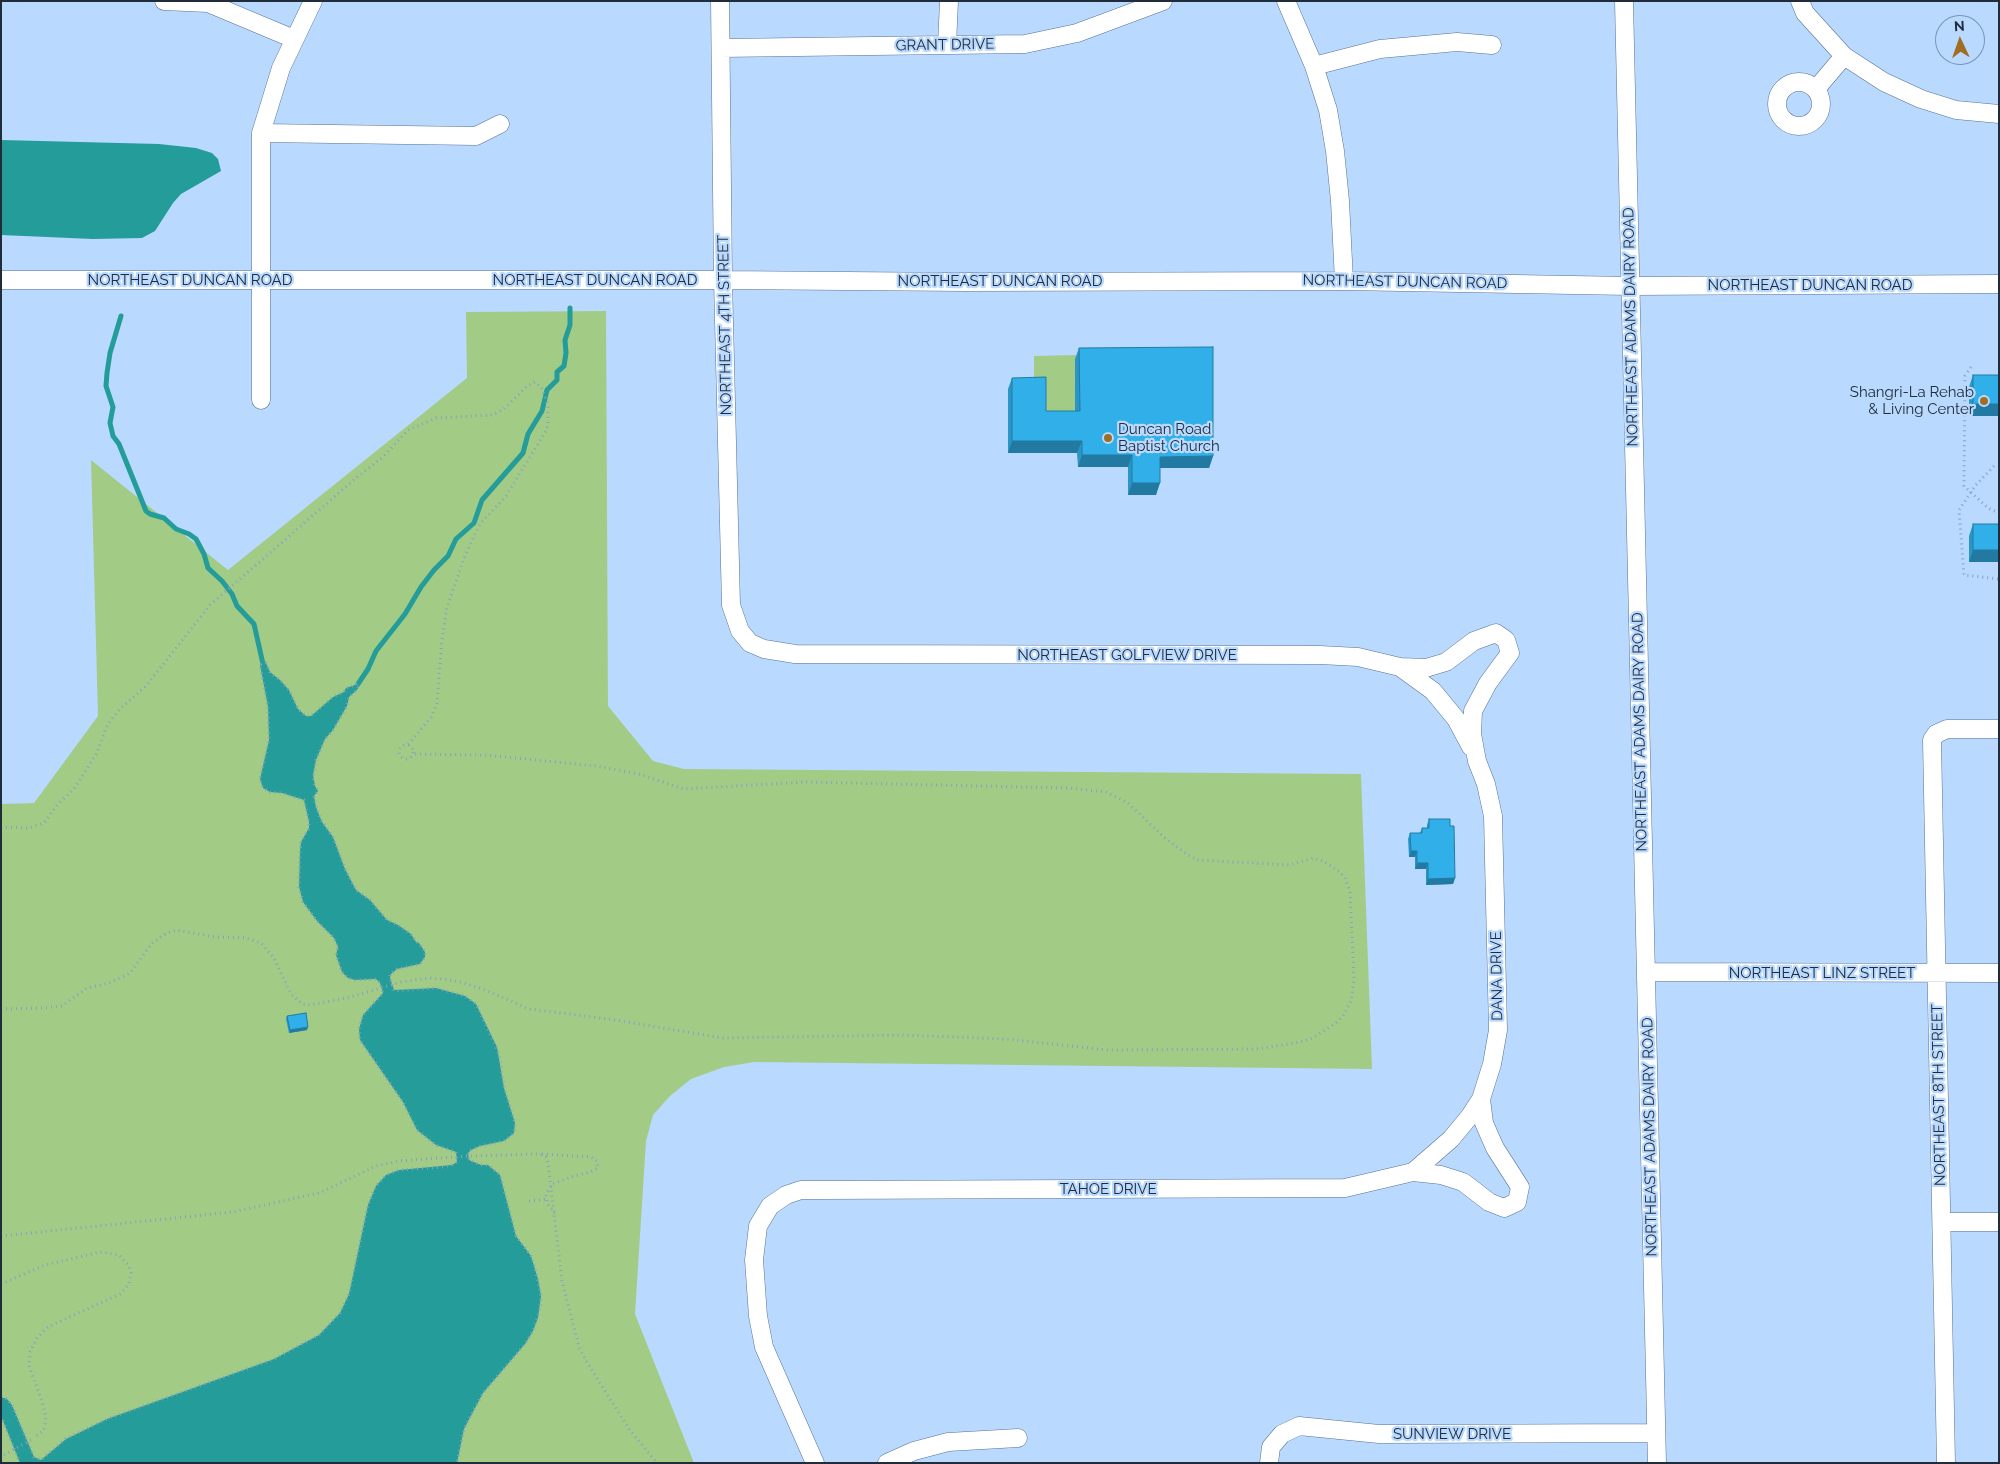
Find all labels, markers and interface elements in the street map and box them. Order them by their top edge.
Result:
north arrow [1935,15,1985,65]
text: N [1954,18,1965,34]
street label: GRANT DRIVE [895,35,995,55]
street label: NORTHEAST ADAMS DAIRY ROAD [1620,207,1642,447]
street label: NORTHEAST 4TH STREET [714,234,736,416]
street label: NORTHEAST DUNCAN ROAD [88,271,292,289]
street label: NORTHEAST DUNCAN ROAD [493,271,697,289]
street label: NORTHEAST DUNCAN ROAD [1302,271,1508,293]
street label: NORTHEAST DUNCAN ROAD [898,272,1102,290]
street label: NORTHEAST DUNCAN ROAD [1708,276,1912,294]
place label: Shangri-La Rehab & Living Center [1850,383,1974,418]
marker: Shangri-La Rehab & Living Center [1978,395,1990,407]
place label: Duncan Road Baptist Church [1118,420,1220,455]
marker: Duncan Road Baptist Church [1102,432,1114,444]
street label: NORTHEAST ADAMS DAIRY ROAD [1629,612,1651,852]
street label: NORTHEAST GOLFVIEW DRIVE [1017,646,1237,664]
street label: DANA DRIVE [1487,931,1507,1021]
street label: NORTHEAST LINZ STREET [1729,964,1915,982]
street label: NORTHEAST 8TH STREET [1928,1004,1950,1186]
street label: NORTHEAST ADAMS DAIRY ROAD [1639,1017,1661,1257]
street label: TAHOE DRIVE [1059,1180,1157,1198]
street label: SUNVIEW DRIVE [1393,1425,1511,1443]

